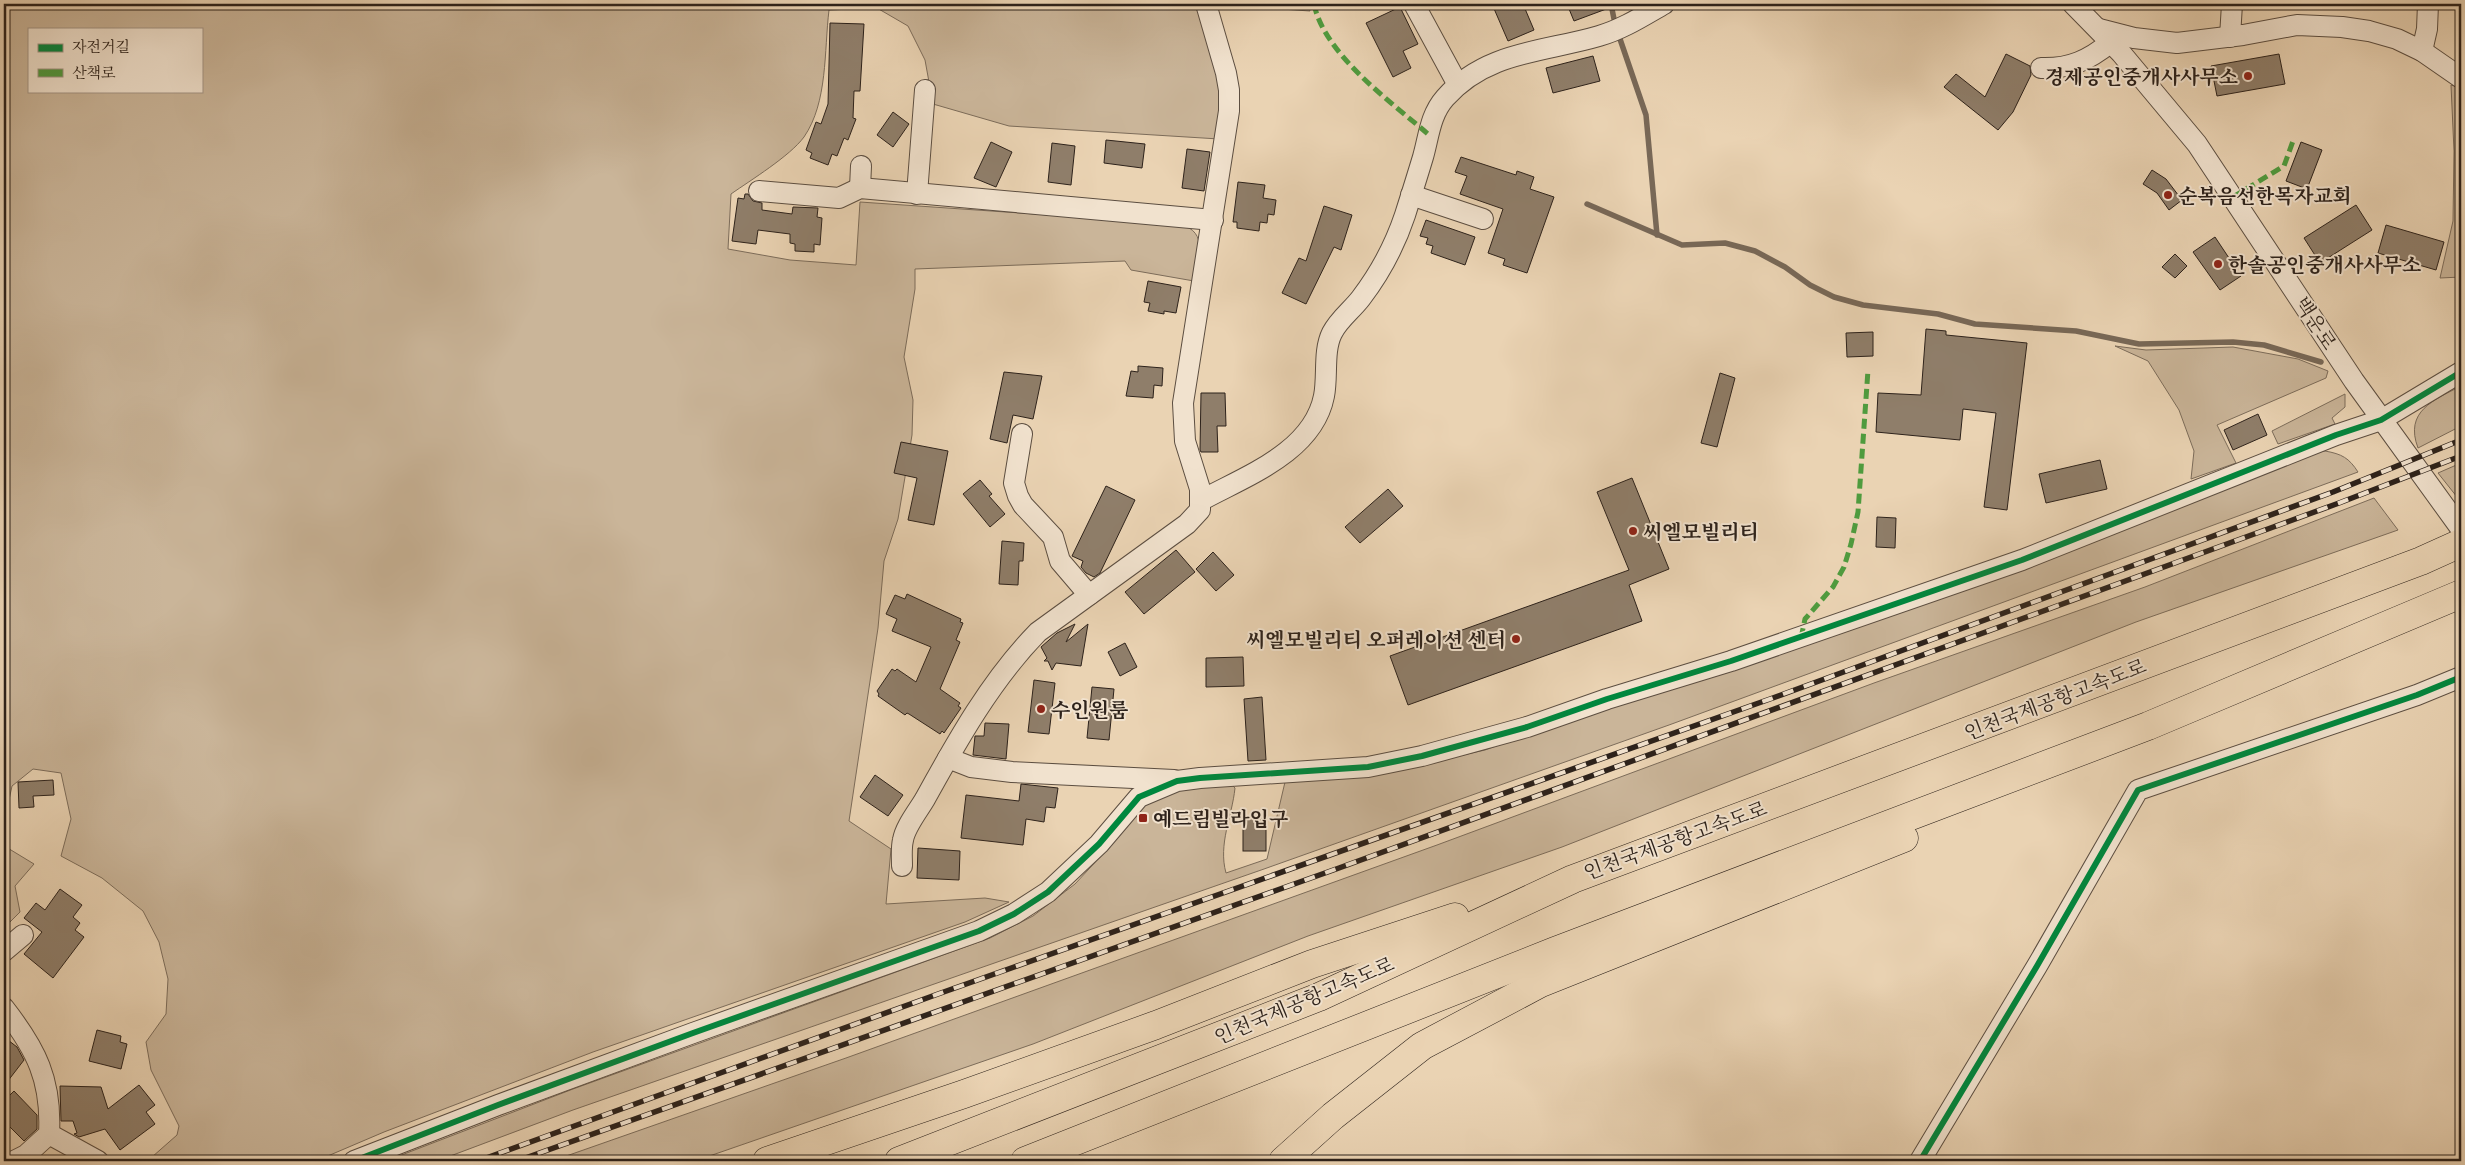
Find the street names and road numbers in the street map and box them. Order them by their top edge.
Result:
street label: 백운로 [2288,291,2344,355]
street label: 인천국제공항고속도로 [1960,651,2150,747]
street label: 인천국제공항고속도로 [1579,793,1771,887]
street label: 인천국제공항고속도로 [1209,949,1399,1051]

